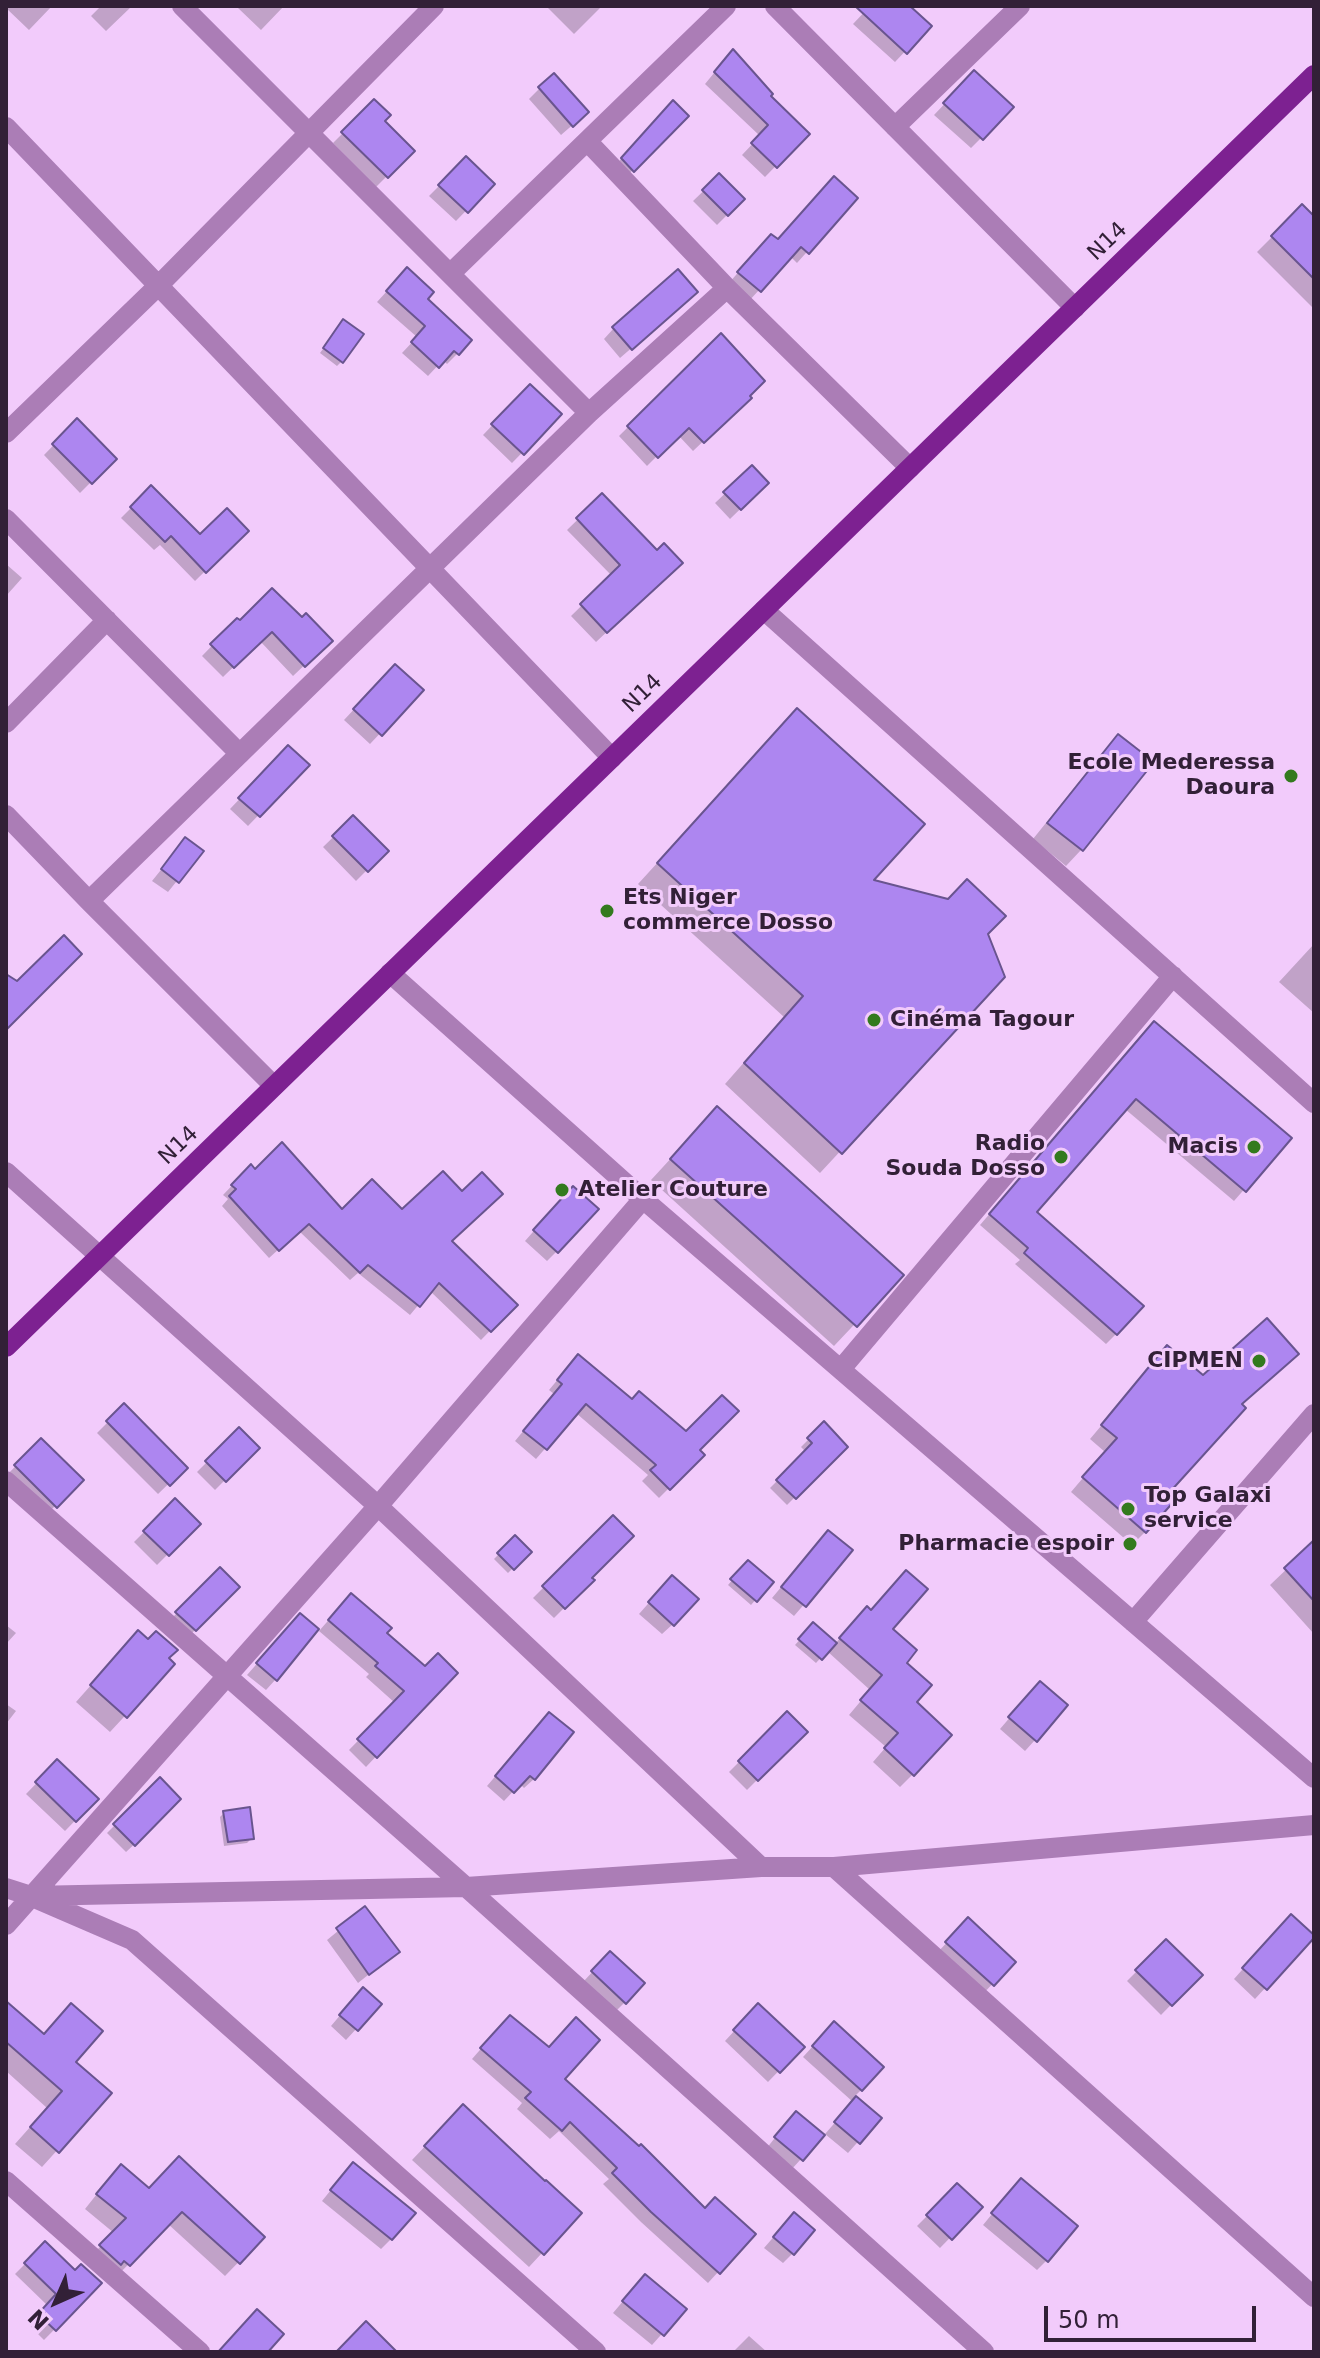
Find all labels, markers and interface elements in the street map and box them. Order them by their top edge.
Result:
street label: N14 [1083,217,1133,267]
street label: N14 [618,669,668,719]
place label: Ecole Mederessa Daoura [1067,750,1275,802]
marker: Ecole Mederessa Daoura [1282,767,1300,785]
place label: Ets Niger commerce Dosso [623,885,833,936]
marker: Ets Niger commerce Dosso [598,902,616,920]
place label: Cinéma Tagour [890,1007,1074,1033]
marker: Cinéma Tagour [865,1011,883,1029]
street label: N14 [154,1121,204,1171]
place label: Radio Souda Dosso [885,1131,1045,1182]
place label: Macis [1168,1134,1238,1160]
marker: Macis [1245,1138,1263,1156]
marker: Radio Souda Dosso [1052,1148,1070,1166]
place label: Atelier Couture [578,1177,768,1203]
marker: Atelier Couture [553,1181,571,1199]
place label: CIPMEN [1147,1348,1243,1374]
marker: CIPMEN [1250,1352,1268,1370]
place label: Top Galaxi service [1144,1483,1272,1534]
marker: Top Galaxi service [1119,1500,1137,1518]
place label: Pharmacie espoir [898,1531,1114,1557]
marker: Pharmacie espoir [1121,1535,1139,1553]
north arrow [16,2262,96,2342]
scale bar [1048,2290,1260,2340]
text: N [23,2304,54,2335]
text: 50 m [1058,2306,1120,2334]

